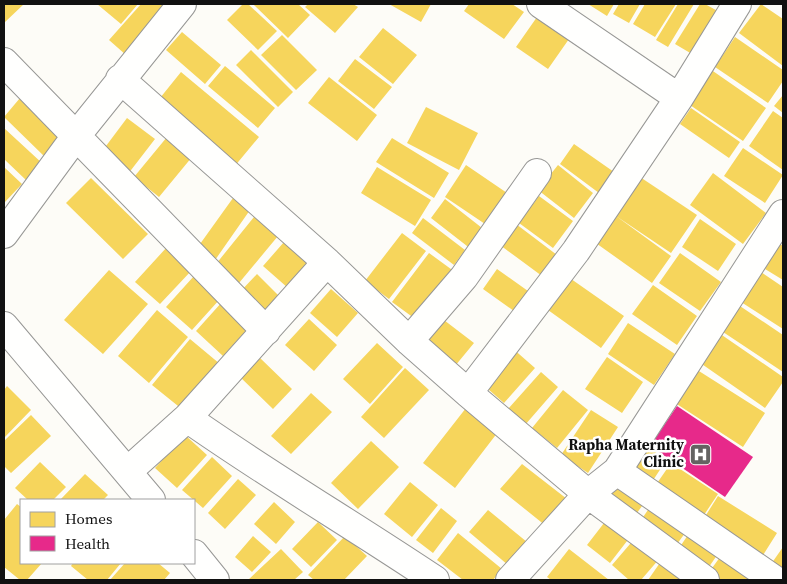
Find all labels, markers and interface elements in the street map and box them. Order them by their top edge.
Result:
place label: Rapha Maternity Clinic [568,434,684,472]
hospital icon: Rapha Maternity Clinic [688,442,712,466]
legend [20,499,195,564]
text: Homes [65,508,112,529]
text: Health [65,533,110,554]

